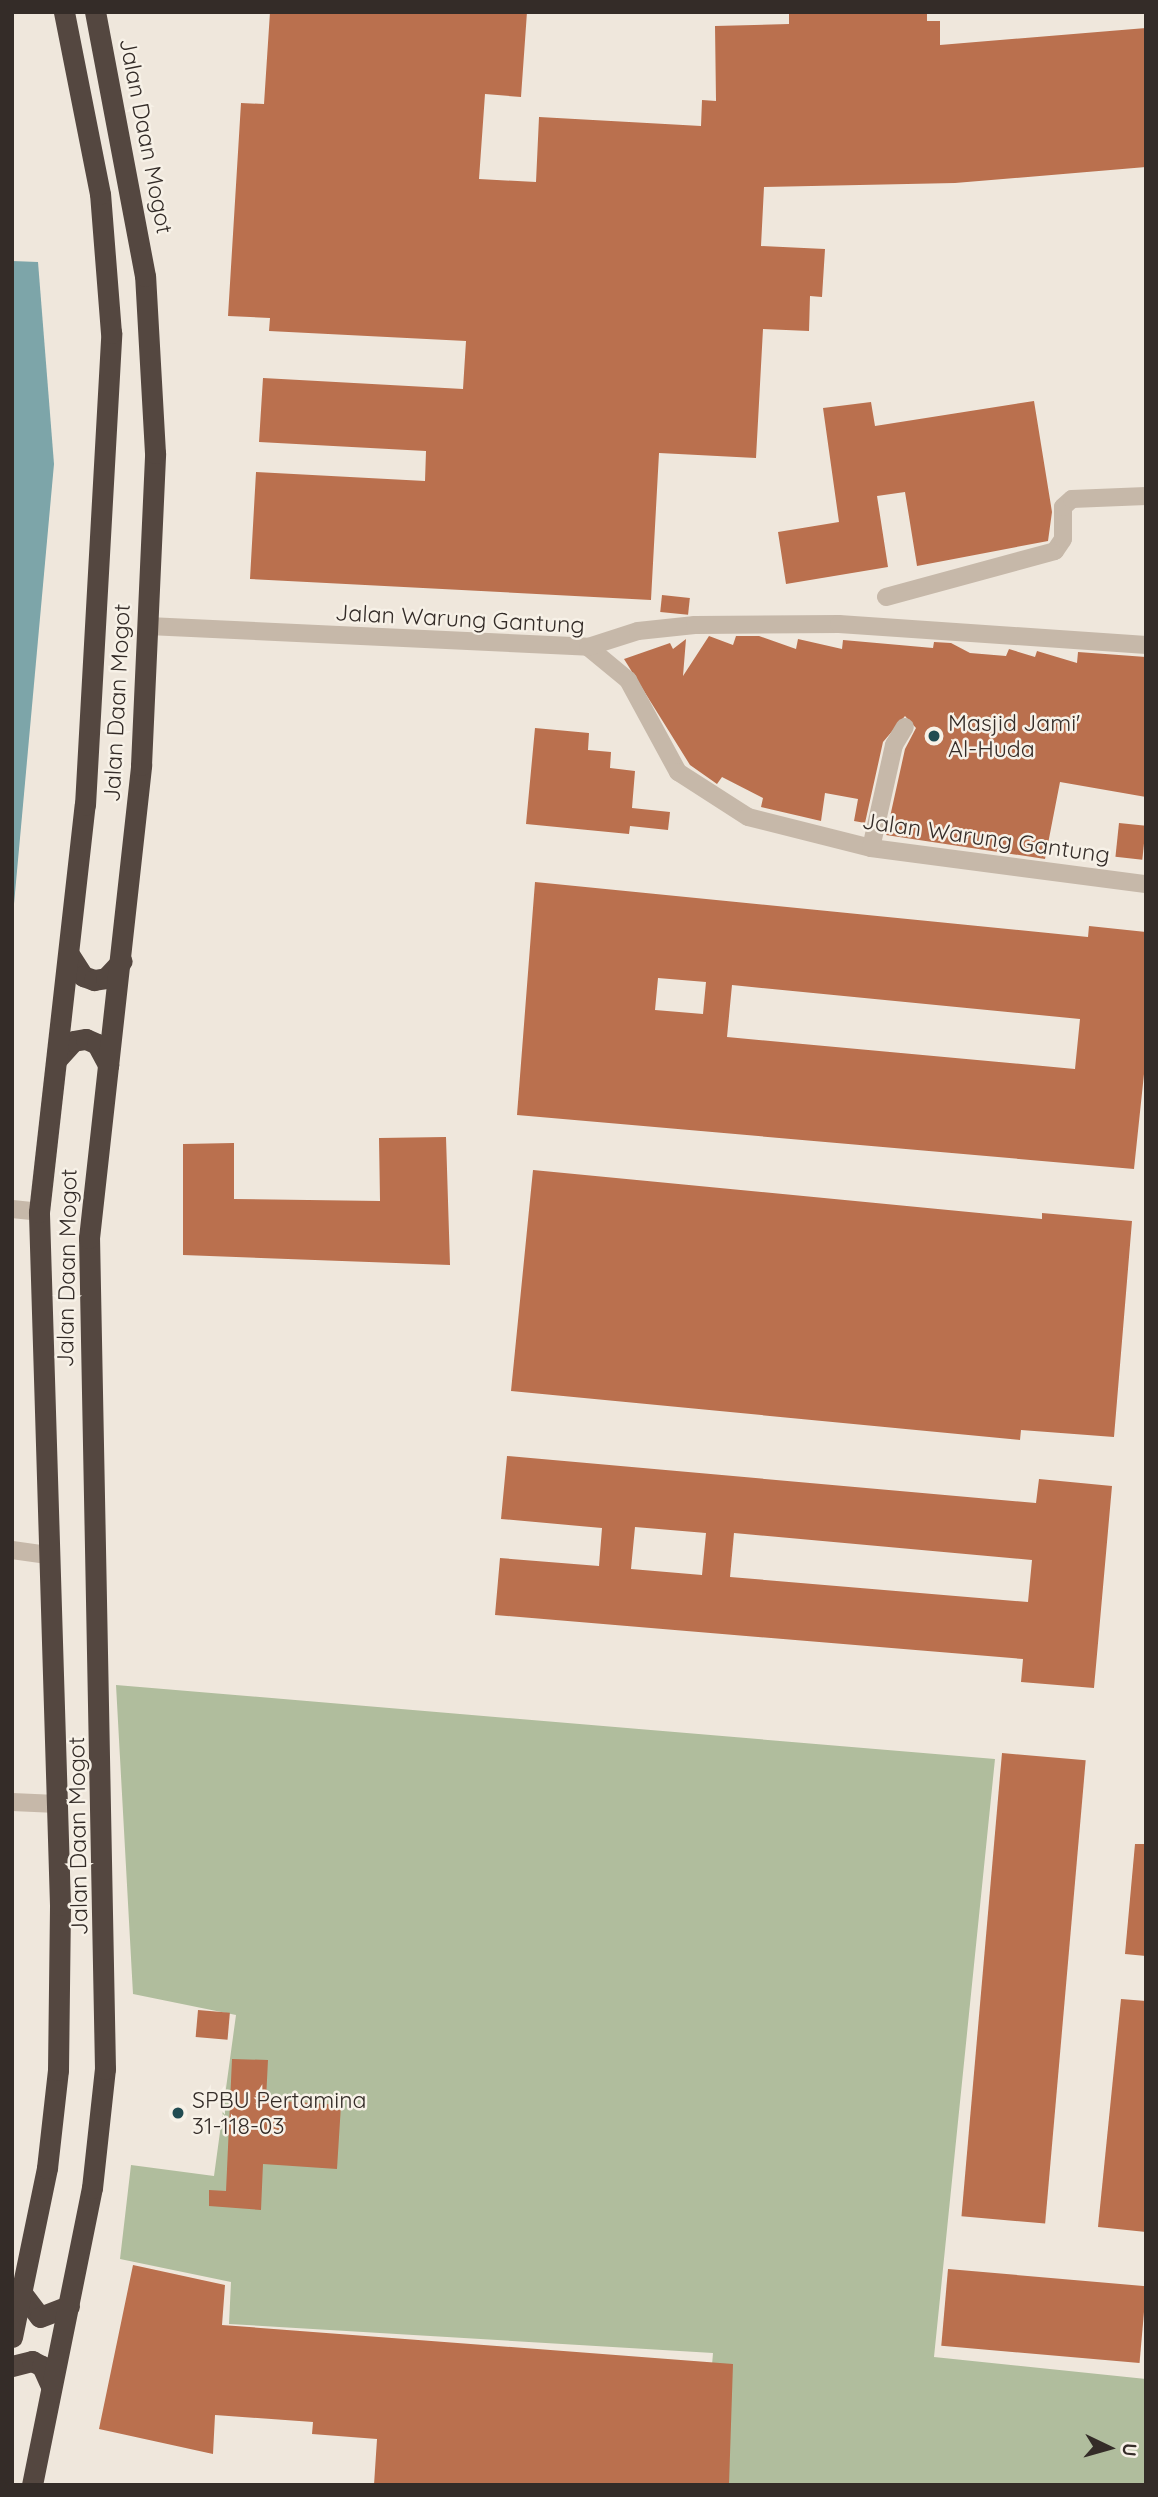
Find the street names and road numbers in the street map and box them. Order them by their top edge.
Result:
street label: Jalan Daan Mogot [114,36,178,236]
street label: Jalan Warung Gantung [335,599,585,639]
street label: Jalan Daan Mogot [98,603,136,803]
street label: Jalan Warung Gantung [860,807,1112,869]
street label: Jalan Daan Mogot [51,1168,83,1368]
street label: Jalan Daan Mogot [62,1736,94,1936]

